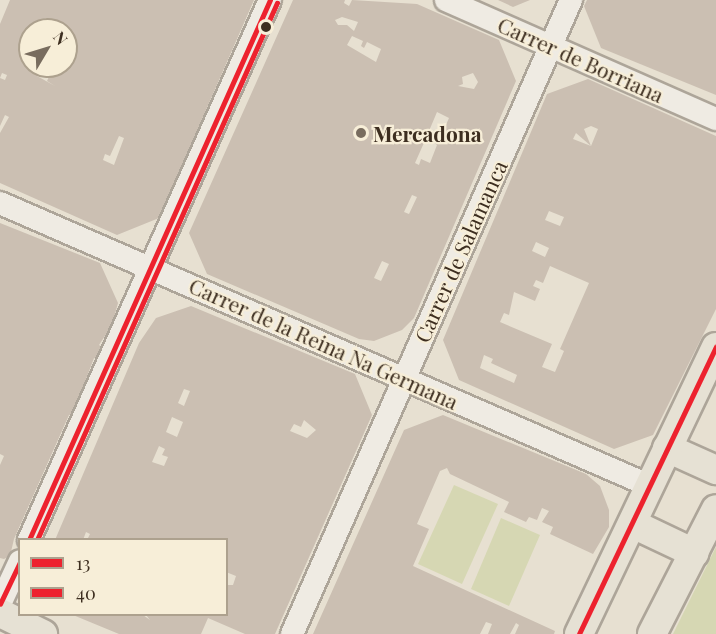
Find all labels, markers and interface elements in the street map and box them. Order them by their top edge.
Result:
street label: Carrer de Borriana [494,11,668,107]
north arrow [18,18,78,78]
unlabelled marker [260,21,272,33]
text: N [49,27,73,49]
place label: Mercadona [373,120,482,146]
marker: Mercadona [354,126,368,140]
street label: Carrer de Salamanca [408,156,512,346]
street label: Carrer de la Reina Na Germana [185,272,463,414]
legend [18,538,228,616]
text: 13 [76,551,90,575]
text: 40 [76,581,96,605]

